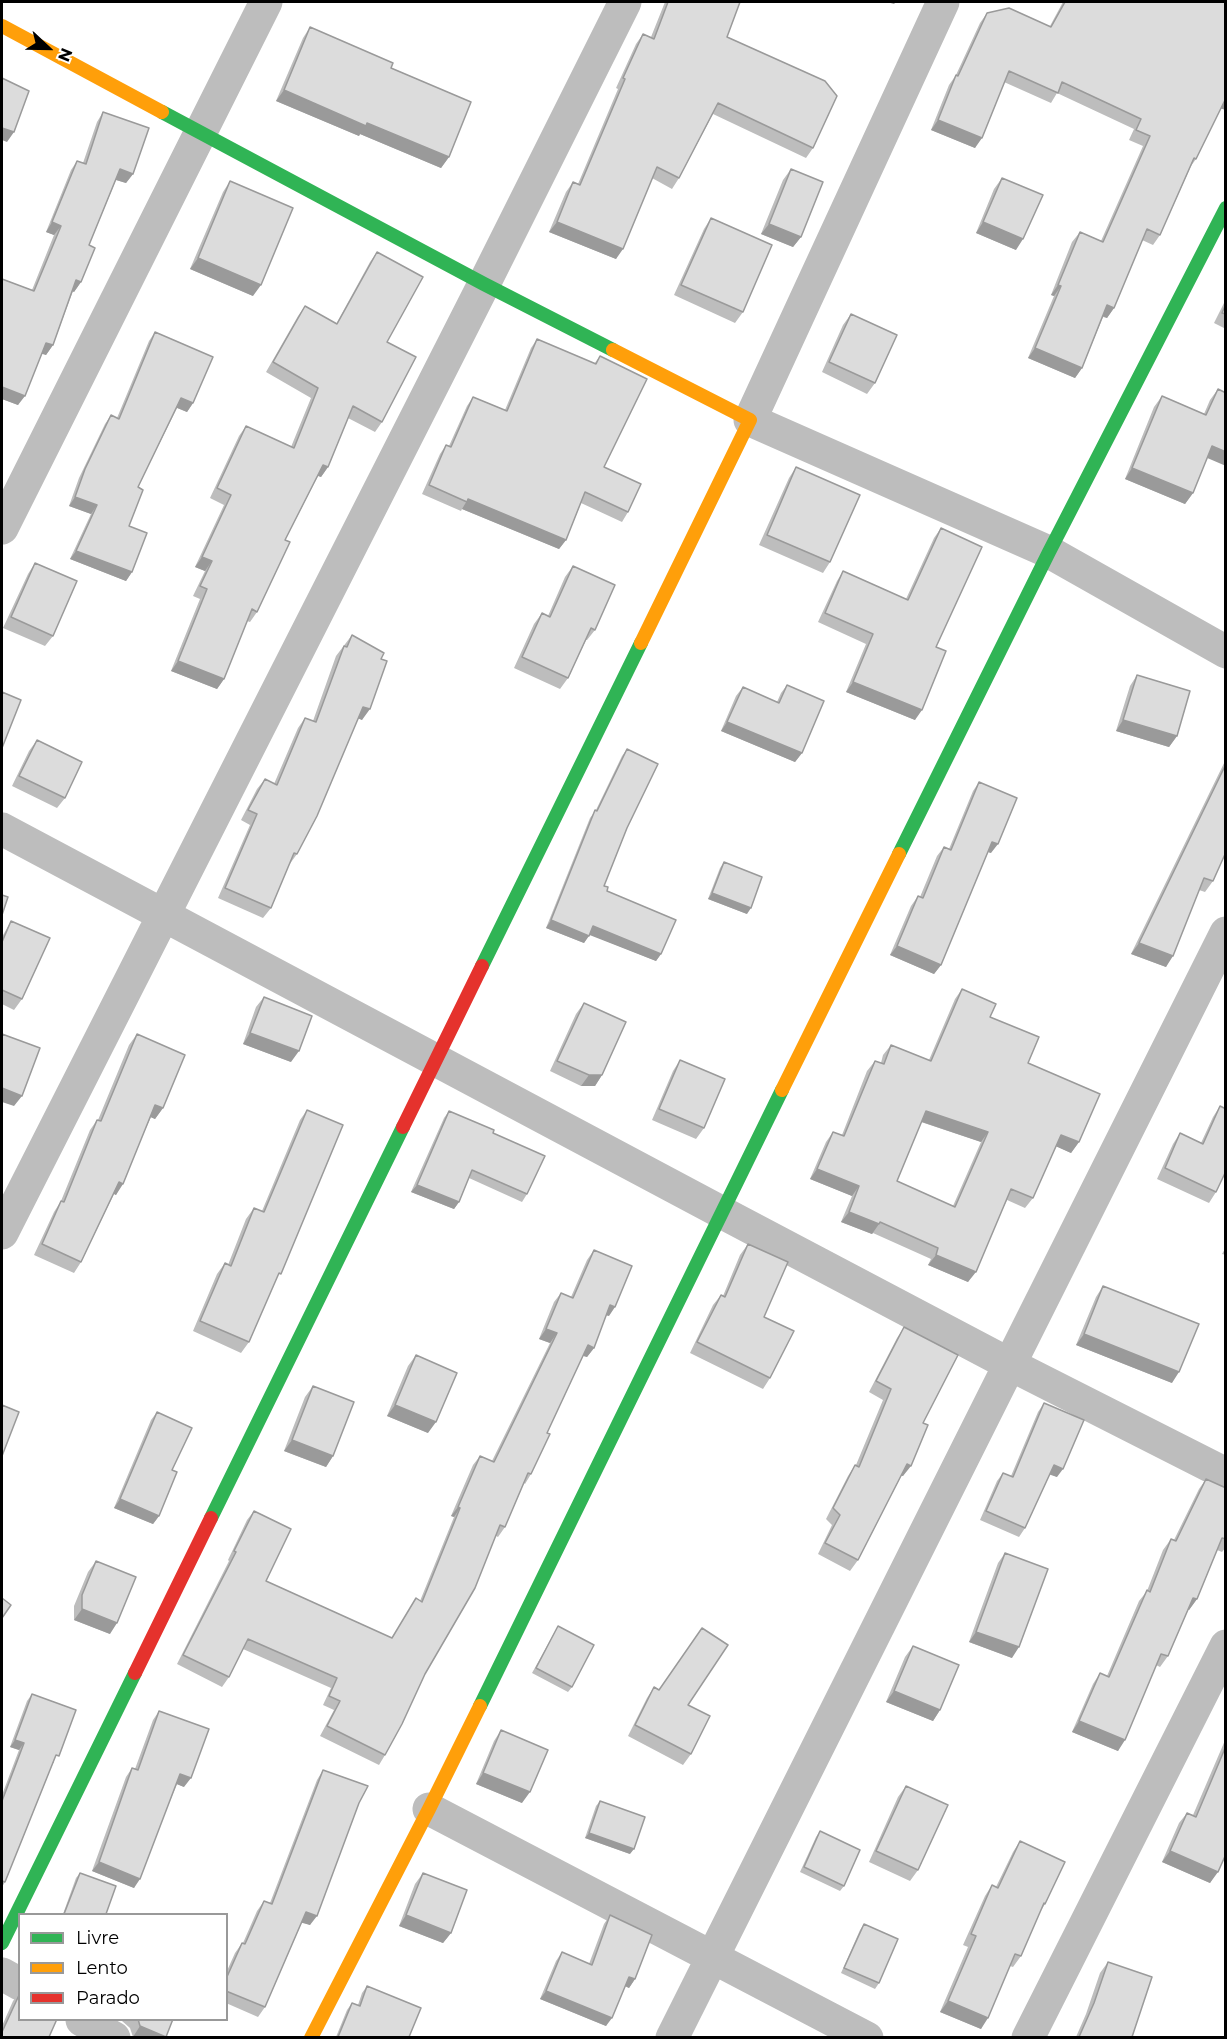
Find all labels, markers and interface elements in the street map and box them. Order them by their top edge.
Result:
north arrow [18,18,78,78]
text: N [54,45,76,64]
legend [18,1913,228,2021]
text: Livre [76,1927,119,1949]
text: Lento [76,1957,128,1979]
text: Parado [76,1987,140,2009]

